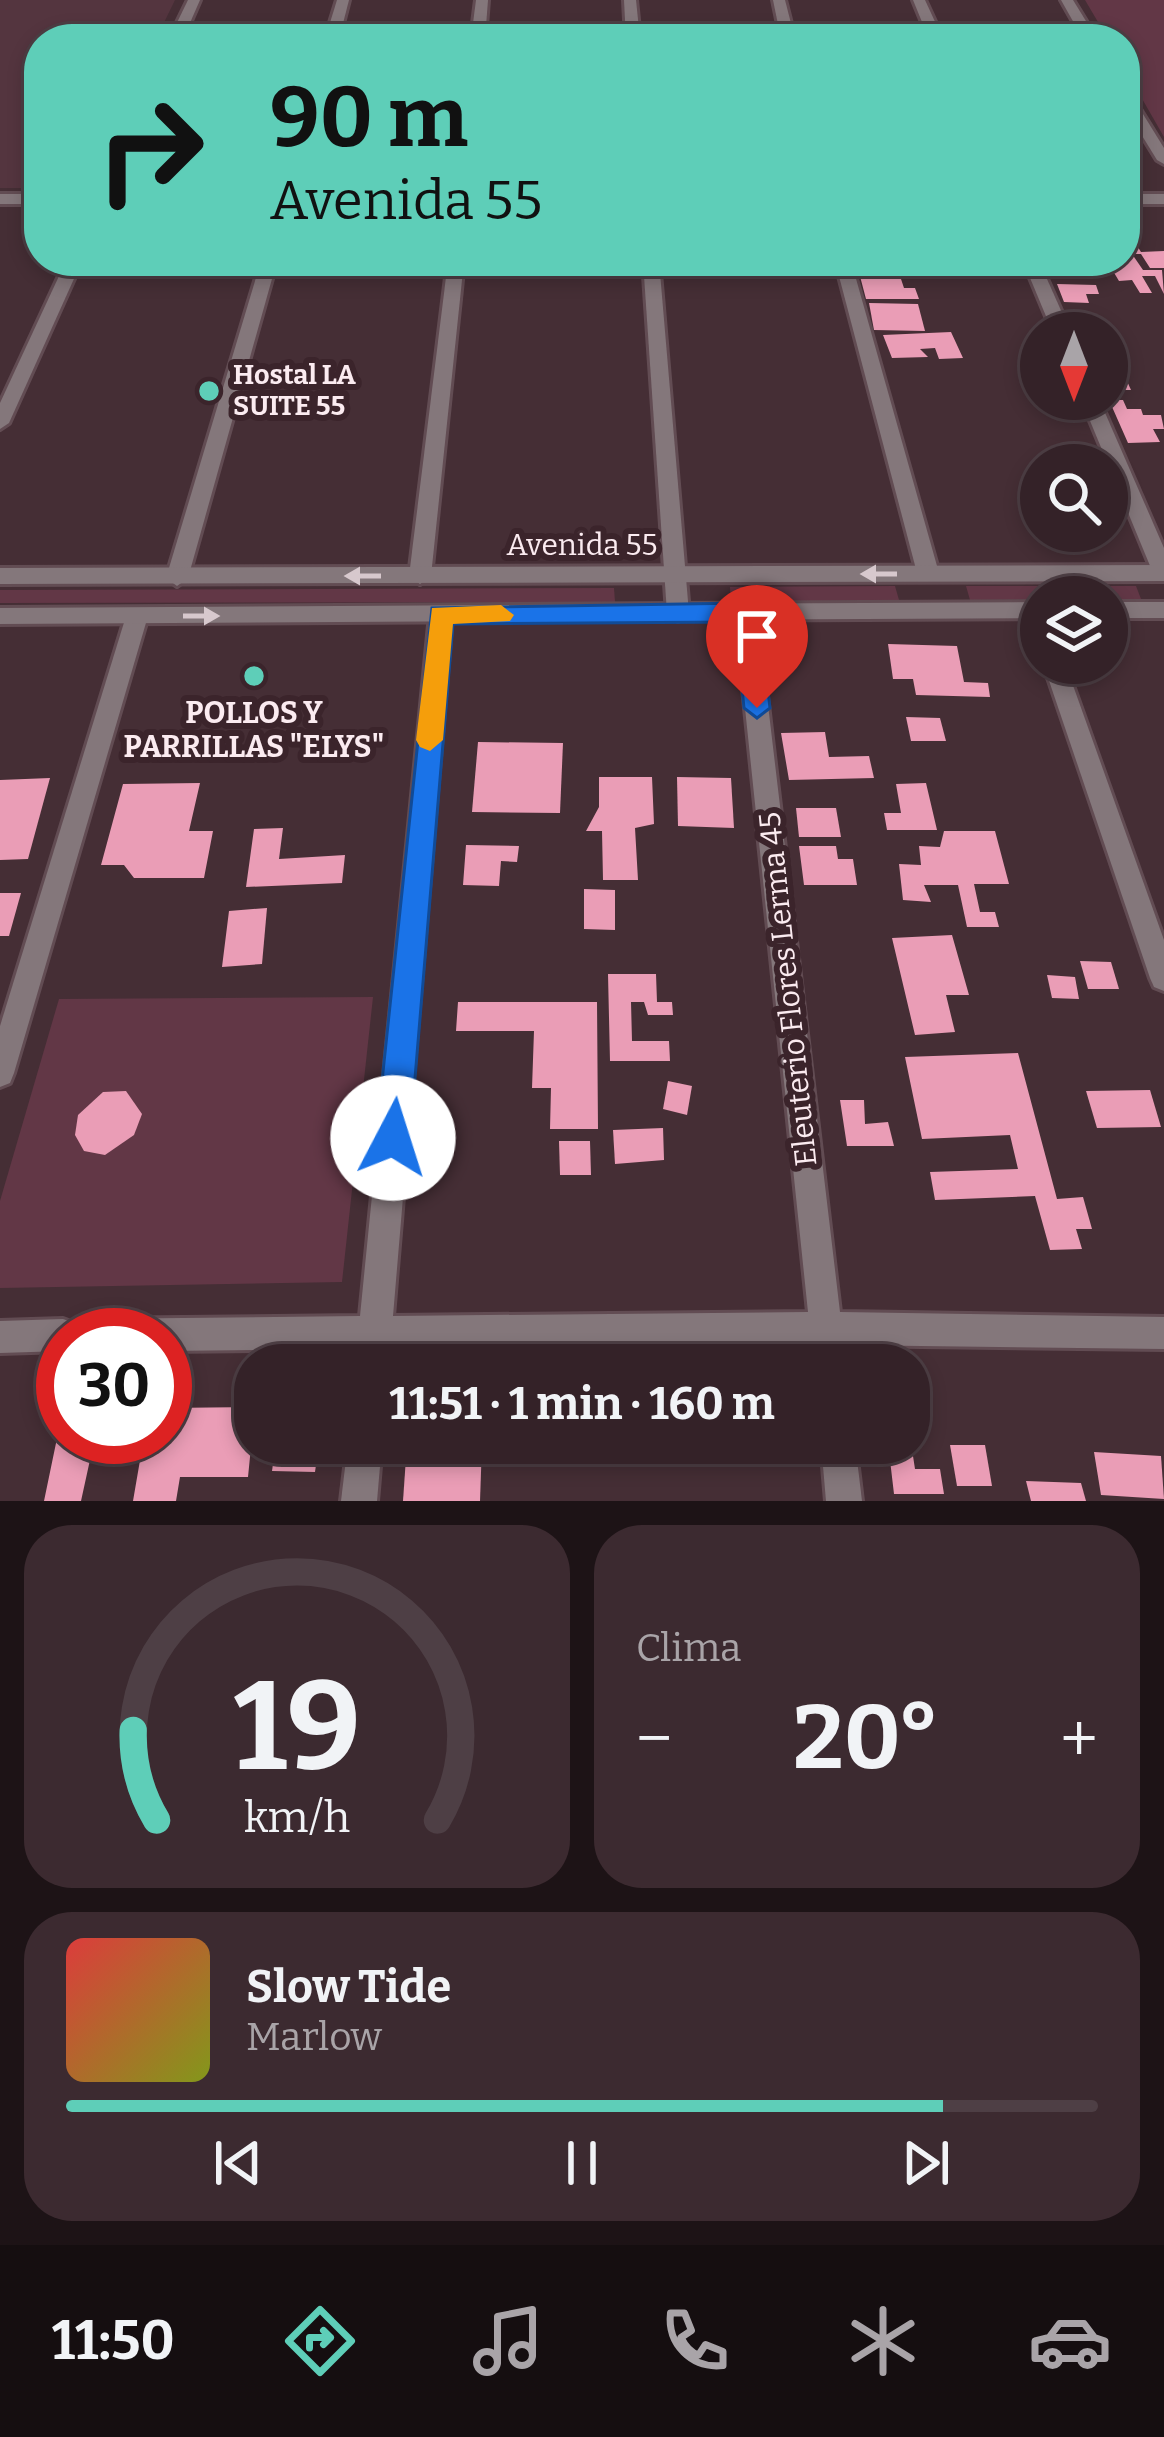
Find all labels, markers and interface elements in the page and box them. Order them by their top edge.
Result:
text: 90 m [270,67,468,168]
icon: right [72,72,228,228]
text: Avenida 55 [270,169,542,233]
north arrow [1020,312,1128,420]
map controls [1020,312,1128,684]
place label: Hostal LA SUITE 55 [233,359,357,422]
marker: Hostal LA SUITE 55 [196,378,222,404]
button: search [1020,444,1128,552]
street label: Avenida 55 [506,527,658,563]
one-way arrow [859,564,897,584]
one-way arrow [343,567,381,586]
button: layers [1020,576,1128,684]
pin [706,585,808,708]
icon: arrive [724,603,790,669]
one-way arrow [183,606,221,626]
marker: POLLOS Y PARRILLAS "ELYS" [241,663,267,689]
place label: POLLOS Y PARRILLAS "ELYS" [124,695,384,765]
street label: Eleuterio Flores Lerma 45 [751,810,825,1168]
position arrow [330,1075,456,1201]
speed limit sign: 30 [36,1308,192,1464]
text: 11:51 · 1 min · 160 m [389,1377,775,1431]
text: Clima [636,1625,741,1671]
text: 19 [233,1652,361,1802]
text: 20° [793,1684,940,1792]
text: − [636,1699,672,1778]
text: + [1060,1699,1098,1778]
text: km/h [244,1791,350,1842]
text: Slow Tide [246,1960,451,2014]
text: Marlow [246,2014,382,2060]
icon: previous [205,2130,271,2196]
icon: pause [549,2130,615,2196]
icon: next [893,2130,959,2196]
icon: directions [278,2299,362,2383]
icon: music [466,2299,550,2383]
icon: phone [653,2299,737,2383]
icon: climate [841,2299,925,2383]
icon: car [1028,2299,1112,2383]
text: 11:50 [52,2309,175,2373]

